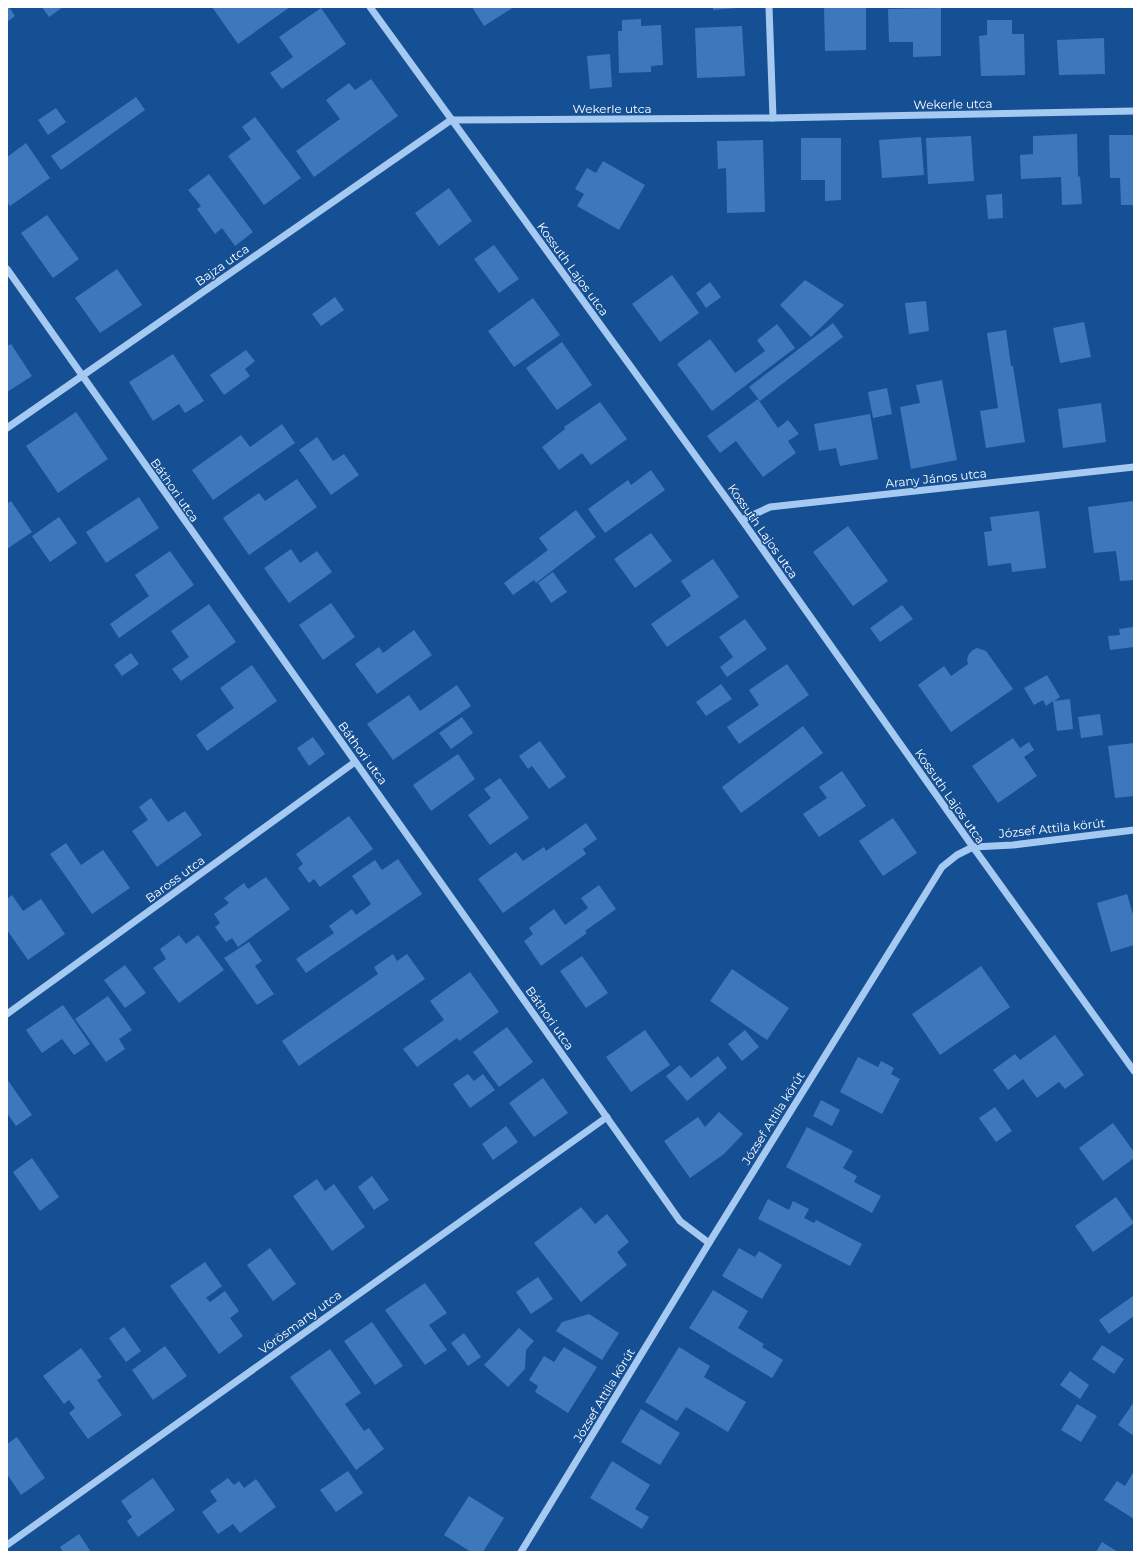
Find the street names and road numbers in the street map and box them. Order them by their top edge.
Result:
street label: Wekerle utca [913,96,993,112]
street label: Wekerle utca [573,101,651,116]
street label: Kossuth Lajos utca [534,219,612,319]
street label: Bajza utca [192,241,252,289]
street label: Báthori utca [148,455,202,525]
street label: Arany János utca [885,465,987,491]
street label: Kossuth Lajos utca [725,481,801,581]
street label: Báthori utca [335,719,391,787]
street label: Kossuth Lajos utca [912,746,988,846]
street label: József Attila körút [997,815,1106,841]
street label: Baross utca [142,852,208,906]
street label: Báthori utca [523,983,577,1053]
street label: József Attila körút [738,1069,808,1168]
street label: Vörösmarty utca [256,1287,344,1357]
street label: József Attila körút [570,1345,638,1446]

